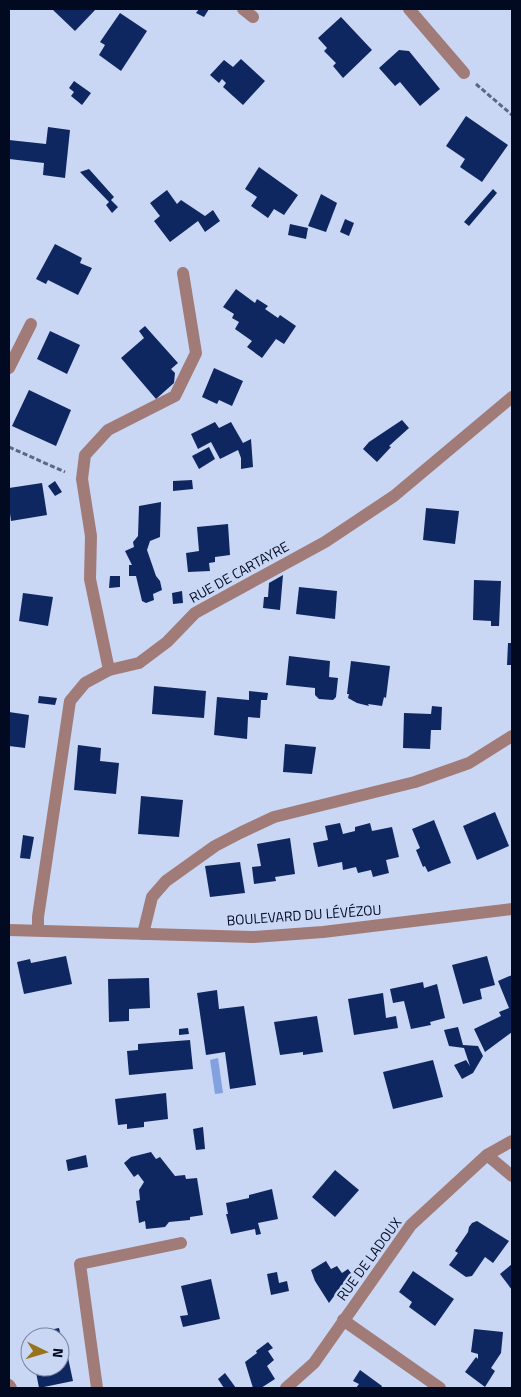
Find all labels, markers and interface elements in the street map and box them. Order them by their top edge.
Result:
street label: RUE DE CARTAYRE [185,535,293,608]
street label: BOULEVARD DU LÉVÉZOU [226,899,382,930]
street label: RUE DE LADOUX [331,1213,406,1305]
north arrow [20,1327,70,1377]
text: N [48,1347,69,1359]

